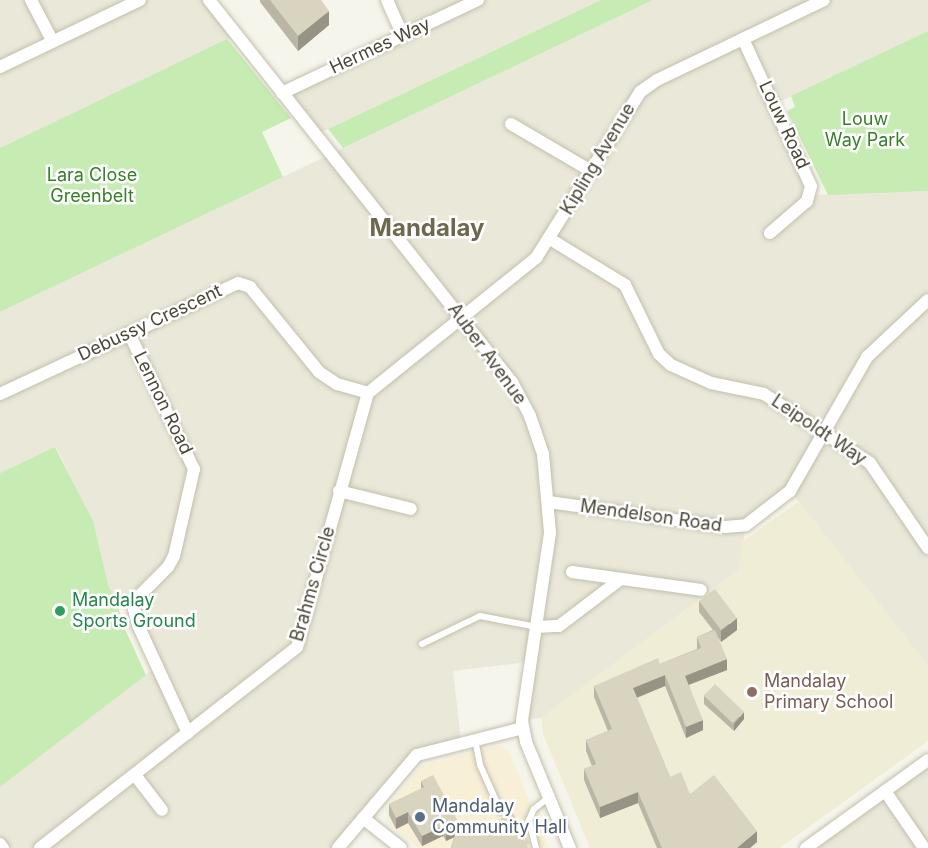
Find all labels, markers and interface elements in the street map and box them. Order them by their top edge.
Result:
street label: Hermes Way [326,13,434,79]
street label: Louw Road [754,77,814,173]
street label: Kipling Avenue [556,99,640,219]
park label: Louw Way Park [825,109,905,152]
park label: Lara Close Greenbelt [47,165,137,207]
district label: Mandalay [370,214,484,242]
street label: Debussy Crescent [75,280,225,366]
street label: Auber Avenue [443,299,531,409]
street label: Lennon Road [129,348,197,458]
street label: Leipoldt Way [767,390,871,470]
street label: Mendelson Road [579,495,723,537]
street label: Brahms Circle [286,524,340,644]
place label: Mandalay Sports Ground [72,590,196,632]
marker: Mandalay Sports Ground [53,604,67,618]
place label: Mandalay Primary School [764,671,893,714]
marker: Mandalay Primary School [745,685,759,699]
place label: Mandalay Community Hall [432,796,567,838]
marker: Mandalay Community Hall [413,810,427,824]

